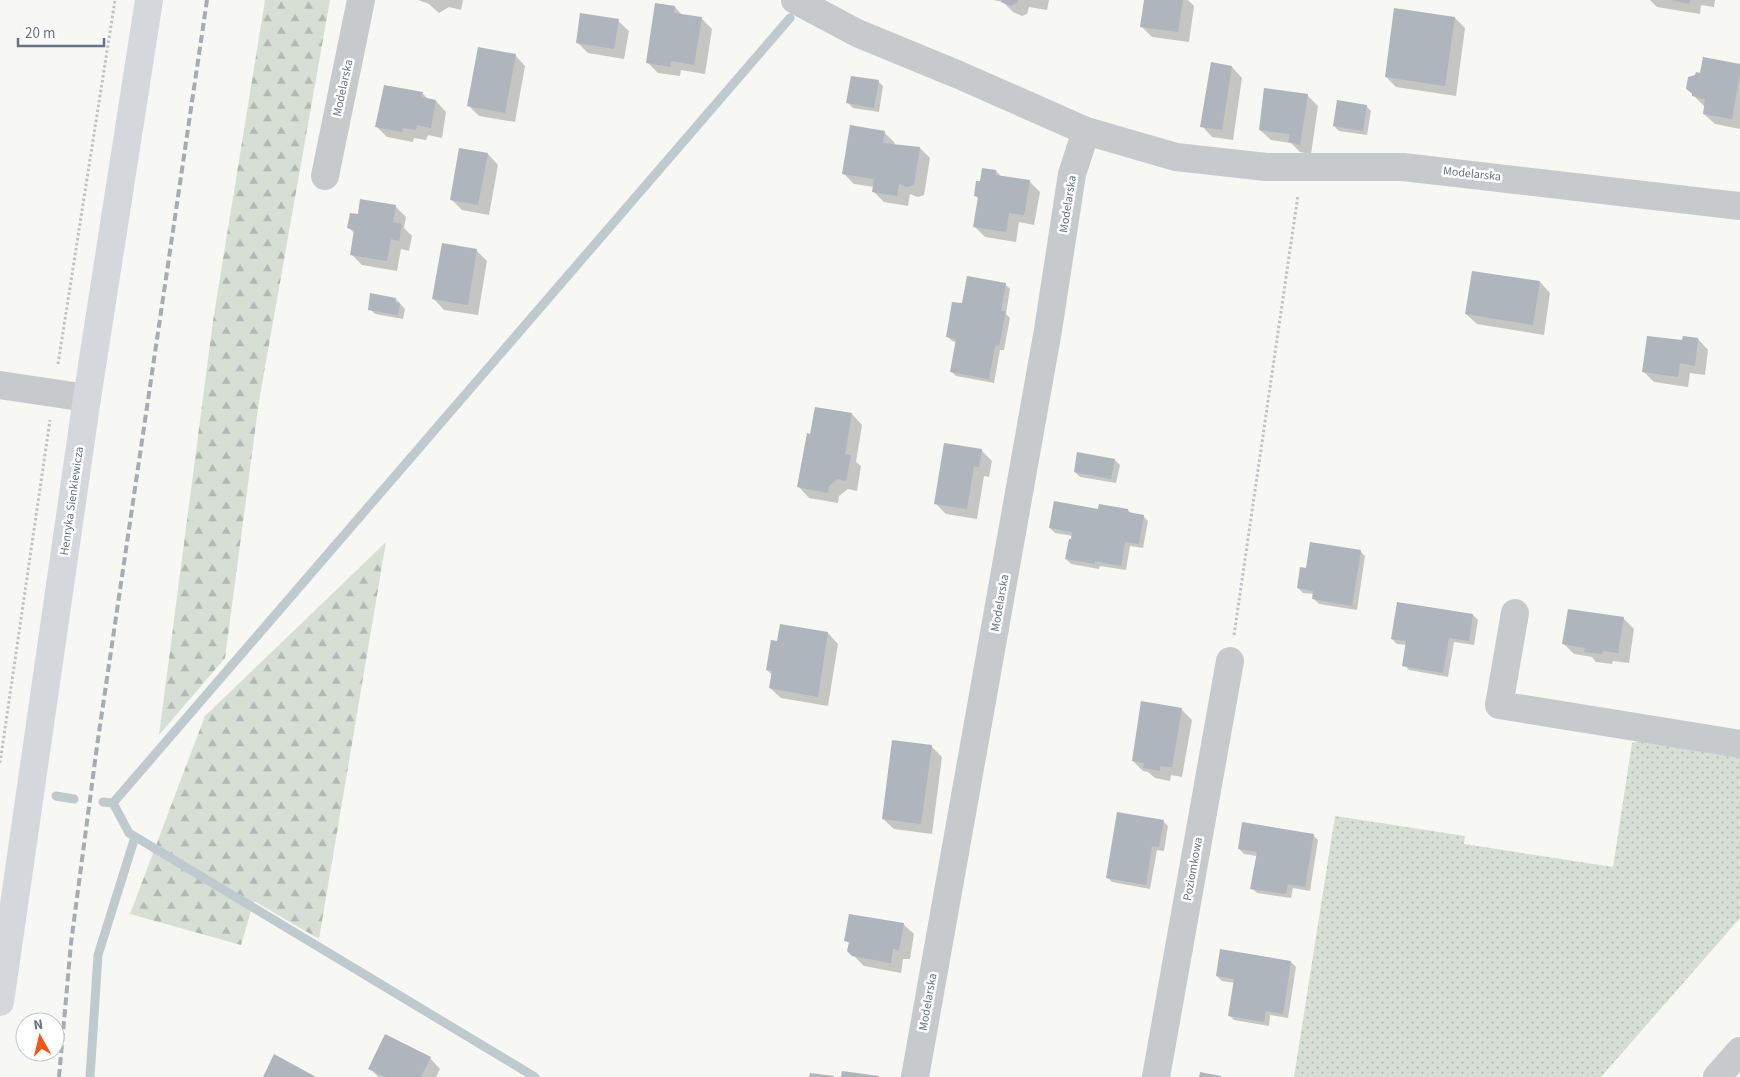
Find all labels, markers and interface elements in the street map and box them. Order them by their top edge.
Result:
scale bar [18,15,104,47]
text: 20 m [25,23,55,44]
street label: Modelarska [329,58,357,118]
street label: Modelarska [1442,163,1502,185]
street label: Modelarska [1055,174,1081,234]
street label: Henryka Sienkiewicza [56,446,88,556]
street label: Modelarska [987,573,1013,633]
street label: Poziomkowa [1179,836,1207,902]
street label: Modelarska [915,972,941,1032]
north arrow [15,1012,65,1062]
text: N [32,1015,44,1036]

